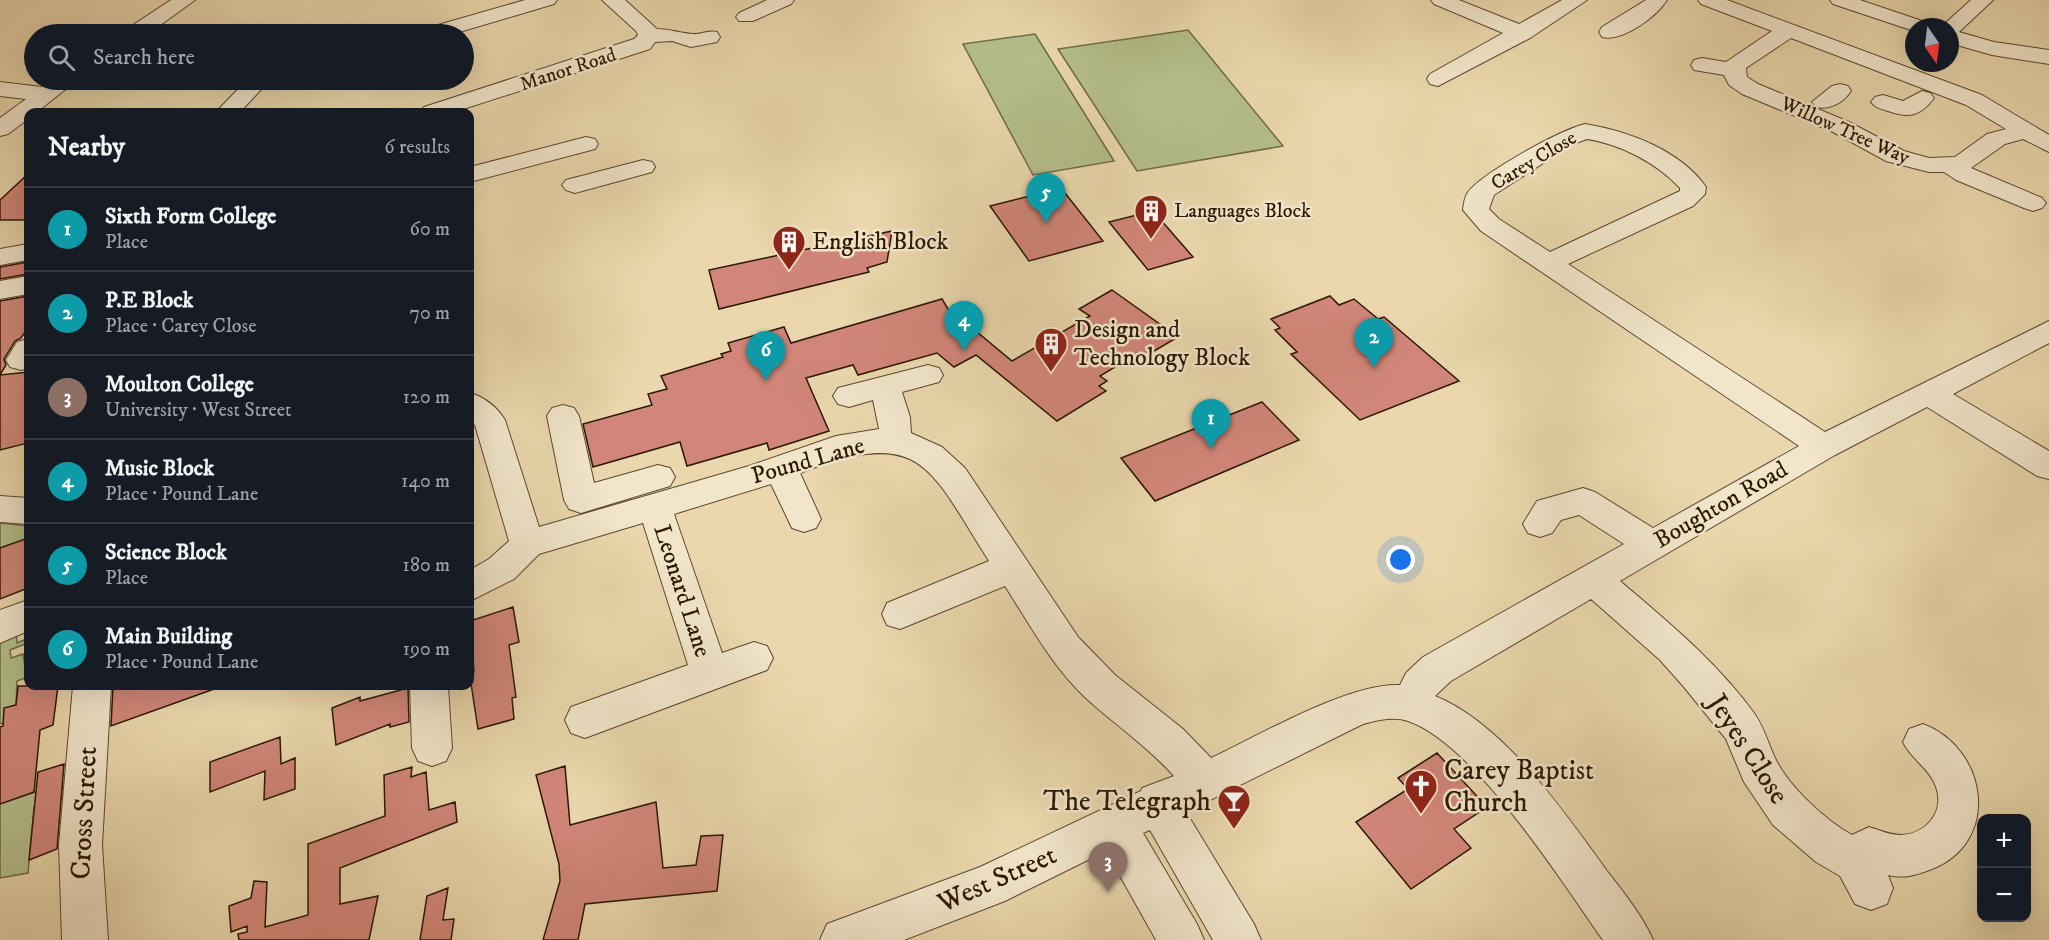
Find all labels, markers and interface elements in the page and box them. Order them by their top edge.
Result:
north arrow [1905,18,1959,72]
search box [24,24,474,90]
icon: search [45,41,78,74]
street label: Manor Road [517,43,619,97]
text: Search here [93,44,195,71]
street label: Willow Tree Way [1776,91,1914,171]
street label: Carey Close [1487,126,1581,196]
text: Nearby [48,131,125,164]
text: 6 results [384,135,450,160]
pin: 5 [1026,174,1066,223]
building icon: Languages Block [1133,193,1169,240]
place label: Languages Block [1174,199,1311,224]
text: Sixth Form College [105,203,276,230]
text: 1 [64,217,71,242]
text: 60 m [410,217,450,242]
building icon: English Block [771,224,807,271]
place label: English Block [812,227,949,257]
text: Place [105,230,148,255]
text: P.E Block [105,287,194,314]
text: 2 [63,301,72,326]
text: 70 m [409,301,450,326]
pin: 4 [944,302,984,351]
text: Place · Carey Close [105,314,257,339]
place label: Design and Technology Block [1074,315,1250,373]
pin: 2 [1354,318,1394,368]
building icon: Design and Technology Block [1033,326,1069,373]
pin: 6 [746,332,786,381]
text: Moulton College [105,371,254,398]
text: 3 [64,385,71,410]
text: 120 m [403,385,450,410]
text: University · West Street [105,398,291,423]
pin: 1 [1192,400,1230,449]
street label: Pound Lane [748,431,868,491]
text: Music Block [105,455,214,482]
street label: Boughton Road [1649,455,1793,555]
text: 4 [62,469,73,494]
text: 140 m [401,469,450,494]
text: Place · Pound Lane [105,482,258,507]
street label: Leonard Lane [646,521,718,661]
text: Science Block [105,539,227,566]
your location [1386,545,1415,574]
text: 5 [63,553,72,578]
text: 180 m [403,553,450,578]
text: Place [105,566,148,591]
text: Main Building [105,623,232,650]
text: 6 [62,637,73,662]
text: 190 m [403,637,450,662]
text: Place · Pound Lane [105,650,258,675]
street label: Jeyes Close [1698,685,1796,811]
street label: Cross Street [63,745,105,881]
place label: Carey Baptist Church [1444,753,1594,820]
church icon: Carey Baptist Church [1403,768,1439,815]
bar icon: The Telegraph [1216,783,1252,830]
place label: The Telegraph [1043,784,1211,819]
map controls [1977,814,2031,922]
button: + [1977,814,2031,868]
street label: West Street [931,837,1062,921]
pin: 3 [1088,842,1128,892]
button: − [1977,868,2031,922]

